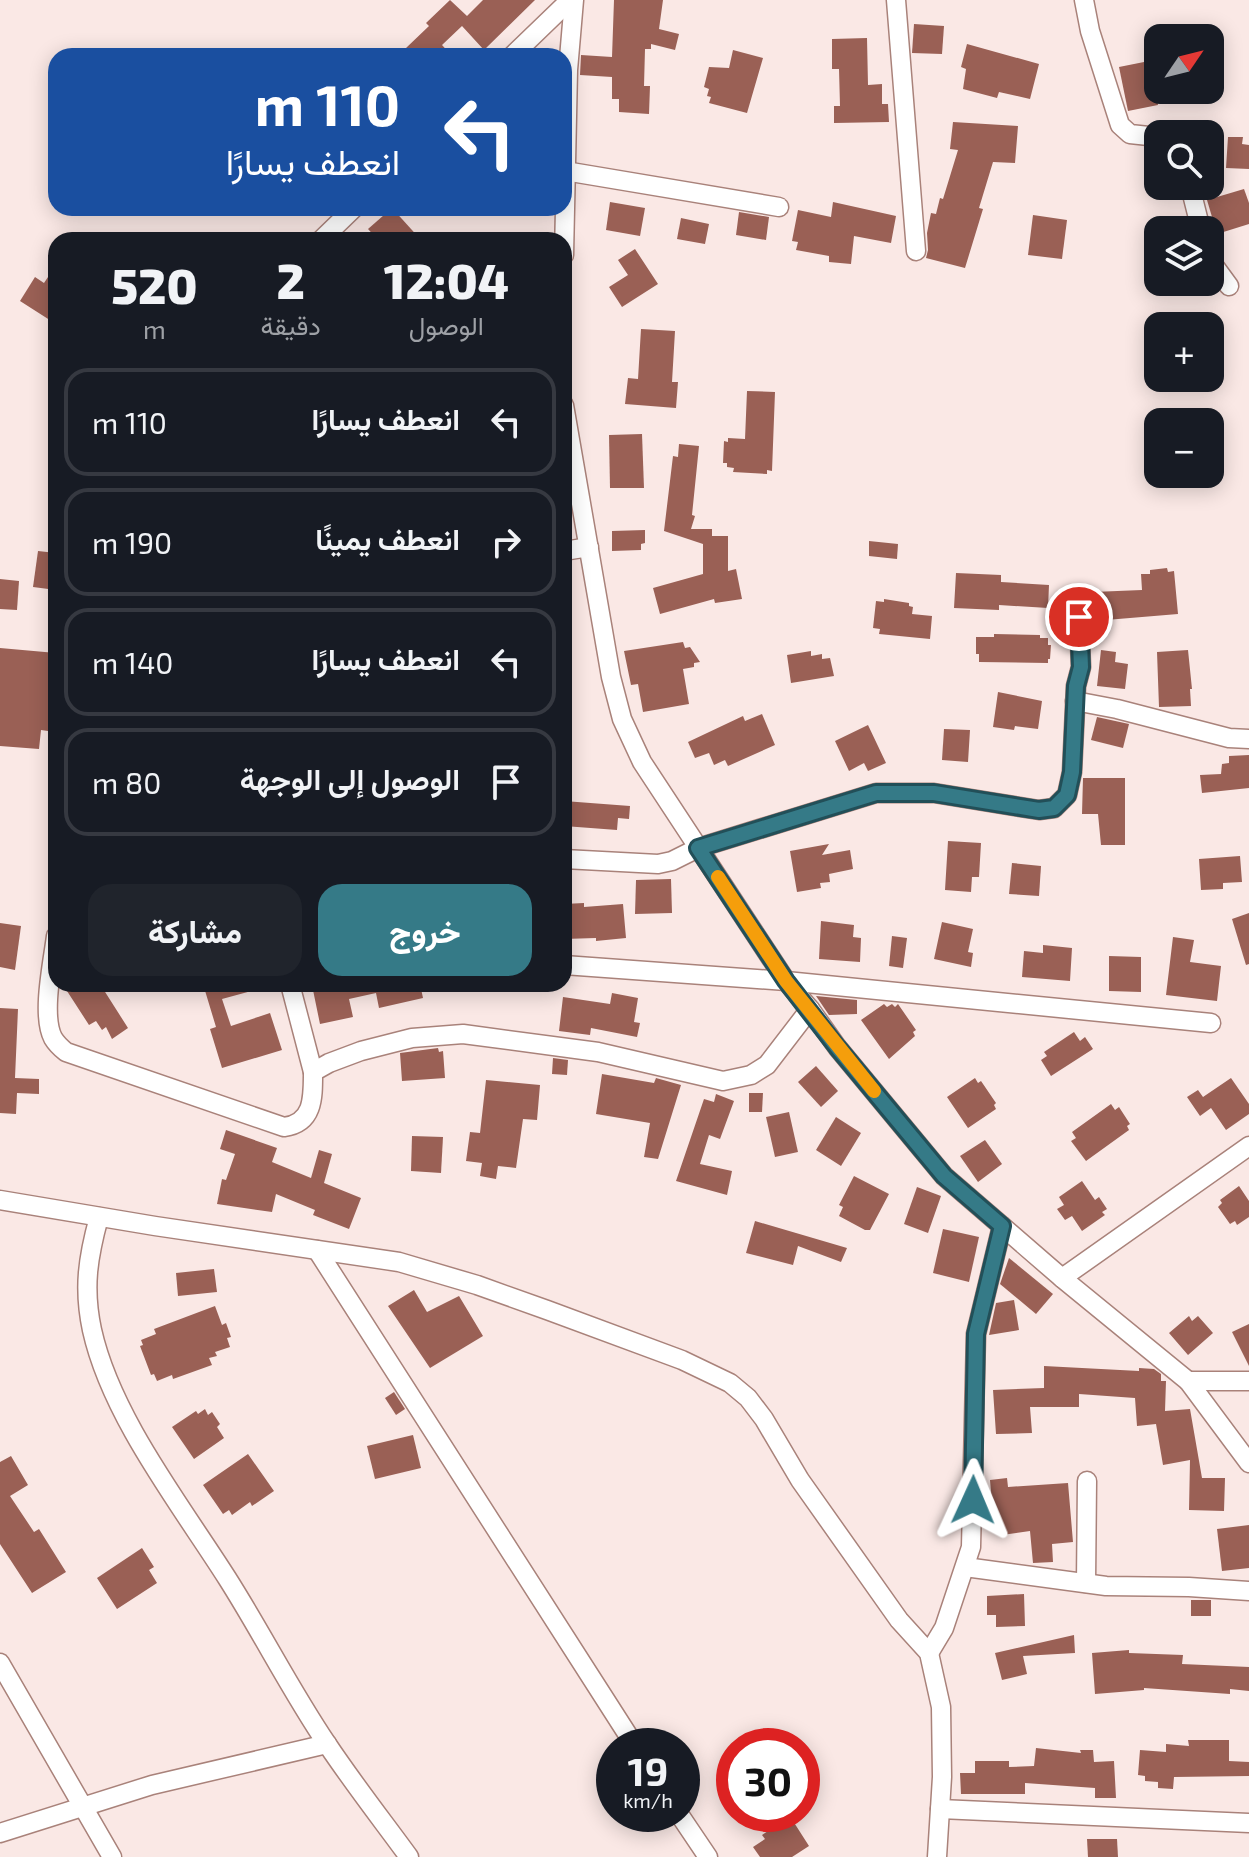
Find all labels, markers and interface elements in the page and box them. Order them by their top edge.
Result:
north arrow [1144,24,1224,104]
map controls [1144,24,1224,488]
text: 110 m [255,70,400,137]
icon: left [428,80,532,184]
button: search [1144,120,1224,200]
text: انعطف يسارًا [226,139,400,182]
button: layers [1144,216,1224,296]
text: 2 [276,251,305,309]
text: 12:04 [384,251,509,309]
text: 520 [111,256,197,314]
text: دقيقة [261,309,321,340]
text: الوصول [409,309,484,340]
button: + [1144,312,1224,392]
text: m [143,313,166,344]
text: انعطف يسارًا [312,400,460,436]
icon: left [484,400,528,444]
text: 110 m [92,404,167,440]
button: − [1144,408,1224,488]
text: انعطف يمينًا [315,520,460,556]
icon: right [484,520,528,564]
text: 190 m [92,524,172,560]
pin [1045,583,1113,651]
icon: arrive [1057,595,1101,639]
text: انعطف يسارًا [312,640,460,676]
icon: left [484,640,528,684]
text: 140 m [92,644,173,680]
text: الوصول إلى الوجهة [240,760,460,796]
icon: arrive [484,760,528,804]
text: 80 m [92,764,161,800]
button: مشاركة [88,884,302,976]
button: خروج [318,884,532,976]
position arrow [931,1458,1015,1542]
speed limit sign: 30 [716,1728,820,1832]
text: 19 [628,1746,668,1794]
text: km/h [623,1788,673,1812]

